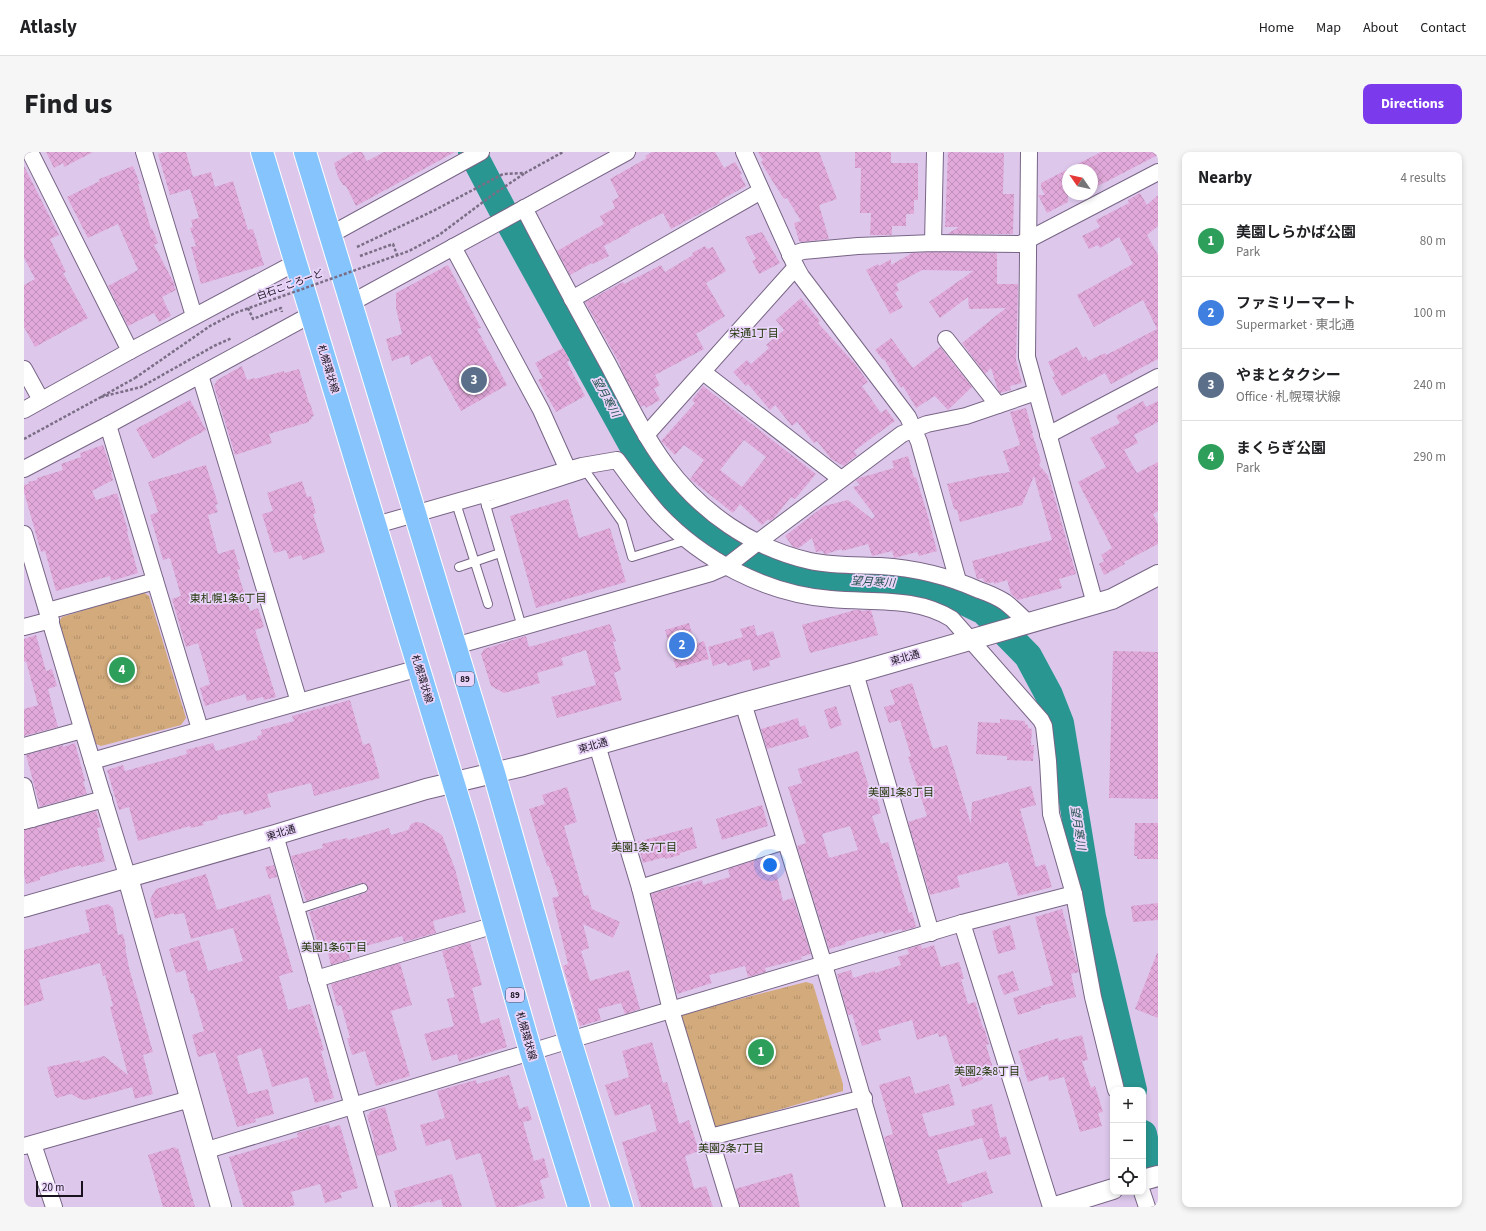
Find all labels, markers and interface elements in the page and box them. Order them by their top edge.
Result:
text: Atlasly [20,14,77,41]
text: Home [1259,18,1294,38]
text: Map [1316,18,1341,38]
text: About [1363,18,1398,38]
text: Contact [1420,18,1466,38]
text: Find us [24,84,112,124]
button: Directions [1363,84,1462,124]
north arrow [1062,164,1098,200]
text: Nearby [1198,166,1252,190]
text: 4 results [1401,169,1446,187]
text: 美園しらかば公園 [1236,222,1356,243]
text: 1 [1208,232,1214,250]
text: 80 m [1420,232,1446,250]
text: Park [1236,243,1260,261]
street label: 白石こころーど [255,266,325,304]
text: ファミリーマート [1236,293,1356,314]
text: 2 [1208,304,1214,322]
text: 100 m [1413,304,1446,322]
text: Supermarket · 東北通 [1236,316,1354,334]
district label: 栄通1丁目 [729,326,779,341]
street label: 札幌環状線 [314,343,342,395]
pin: 3 [461,365,487,395]
text: やまとタクシー [1236,365,1341,386]
water label: 望月寒川 [589,374,624,421]
text: 3 [1208,376,1214,394]
text: 240 m [1413,376,1446,394]
text: Office · 札幌環状線 [1236,388,1341,406]
text: まくらぎ公園 [1236,438,1326,459]
text: 4 [1208,448,1214,466]
text: 290 m [1413,448,1446,466]
text: Park [1236,459,1260,477]
water label: 望月寒川 [851,573,896,591]
district label: 東札幌1条6丁目 [190,591,266,606]
pin: 2 [669,630,695,660]
street label: 東北通 [889,647,921,669]
street label: 札幌環状線 [408,653,436,705]
pin: 4 [109,655,135,685]
road number: 89 [456,672,474,686]
street label: 東北通 [577,735,609,757]
district label: 美園1条8丁目 [868,785,934,800]
water label: 望月寒川 [1067,805,1089,852]
street label: 東北通 [265,822,297,844]
district label: 美園1条7丁目 [611,840,677,855]
your location [760,855,780,875]
district label: 美園1条6丁目 [301,940,367,955]
road number: 89 [506,988,524,1002]
street label: 札幌環状線 [512,1010,540,1062]
pin: 1 [748,1037,774,1067]
district label: 美園2条8丁目 [954,1064,1020,1079]
map controls [1110,1087,1146,1195]
button: + [1110,1087,1146,1123]
button: − [1110,1123,1146,1159]
district label: 美園2条7丁目 [698,1141,764,1156]
button: locate [1110,1159,1146,1195]
scale bar [36,1179,83,1198]
text: 20 m [42,1180,64,1195]

